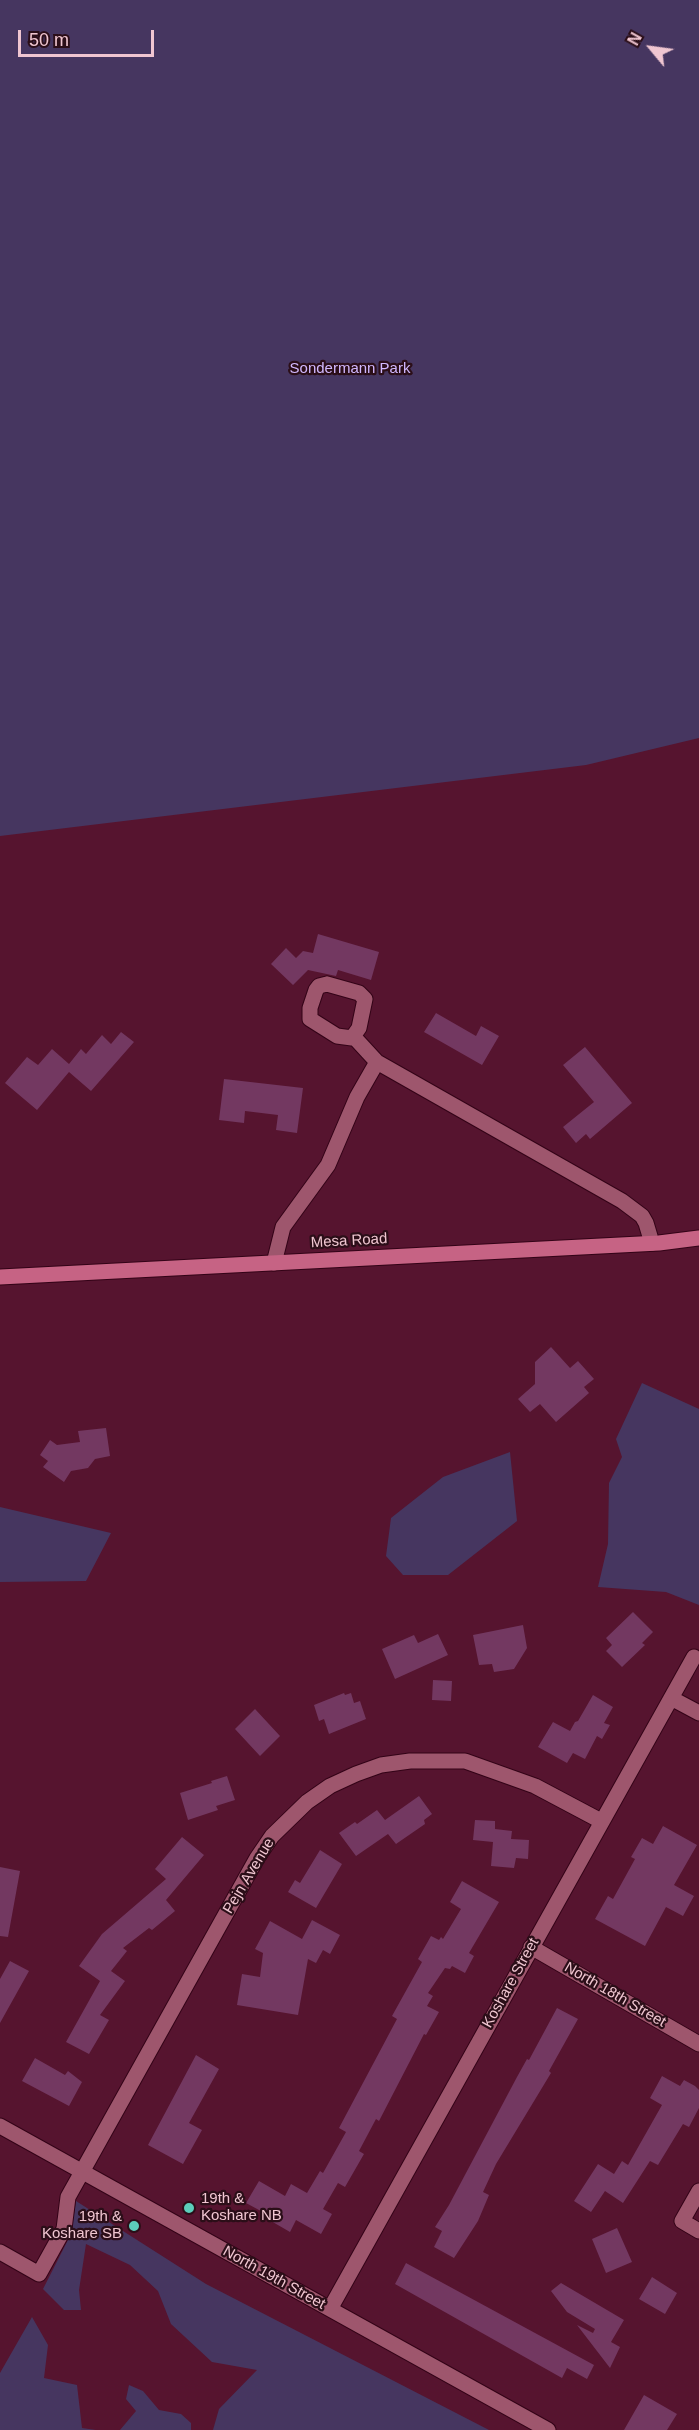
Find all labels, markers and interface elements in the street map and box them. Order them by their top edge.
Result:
scale bar [21,18,158,56]
north arrow [621,18,681,78]
text: 50 m [29,30,69,50]
text: N [625,30,645,48]
park label: Sondermann Park [290,360,410,378]
street label: Mesa Road [310,1230,388,1252]
street label: Pejn Avenue [219,1835,279,1917]
street label: Koshare Street [479,1935,543,2031]
street label: North 18th Street [561,1959,669,2031]
place label: 19th & Koshare NB [201,2190,282,2225]
marker: 19th & Koshare NB [182,2201,196,2215]
place label: 19th & Koshare SB [42,2208,122,2243]
marker: 19th & Koshare SB [127,2219,141,2233]
street label: North 19th Street [220,2242,328,2314]

